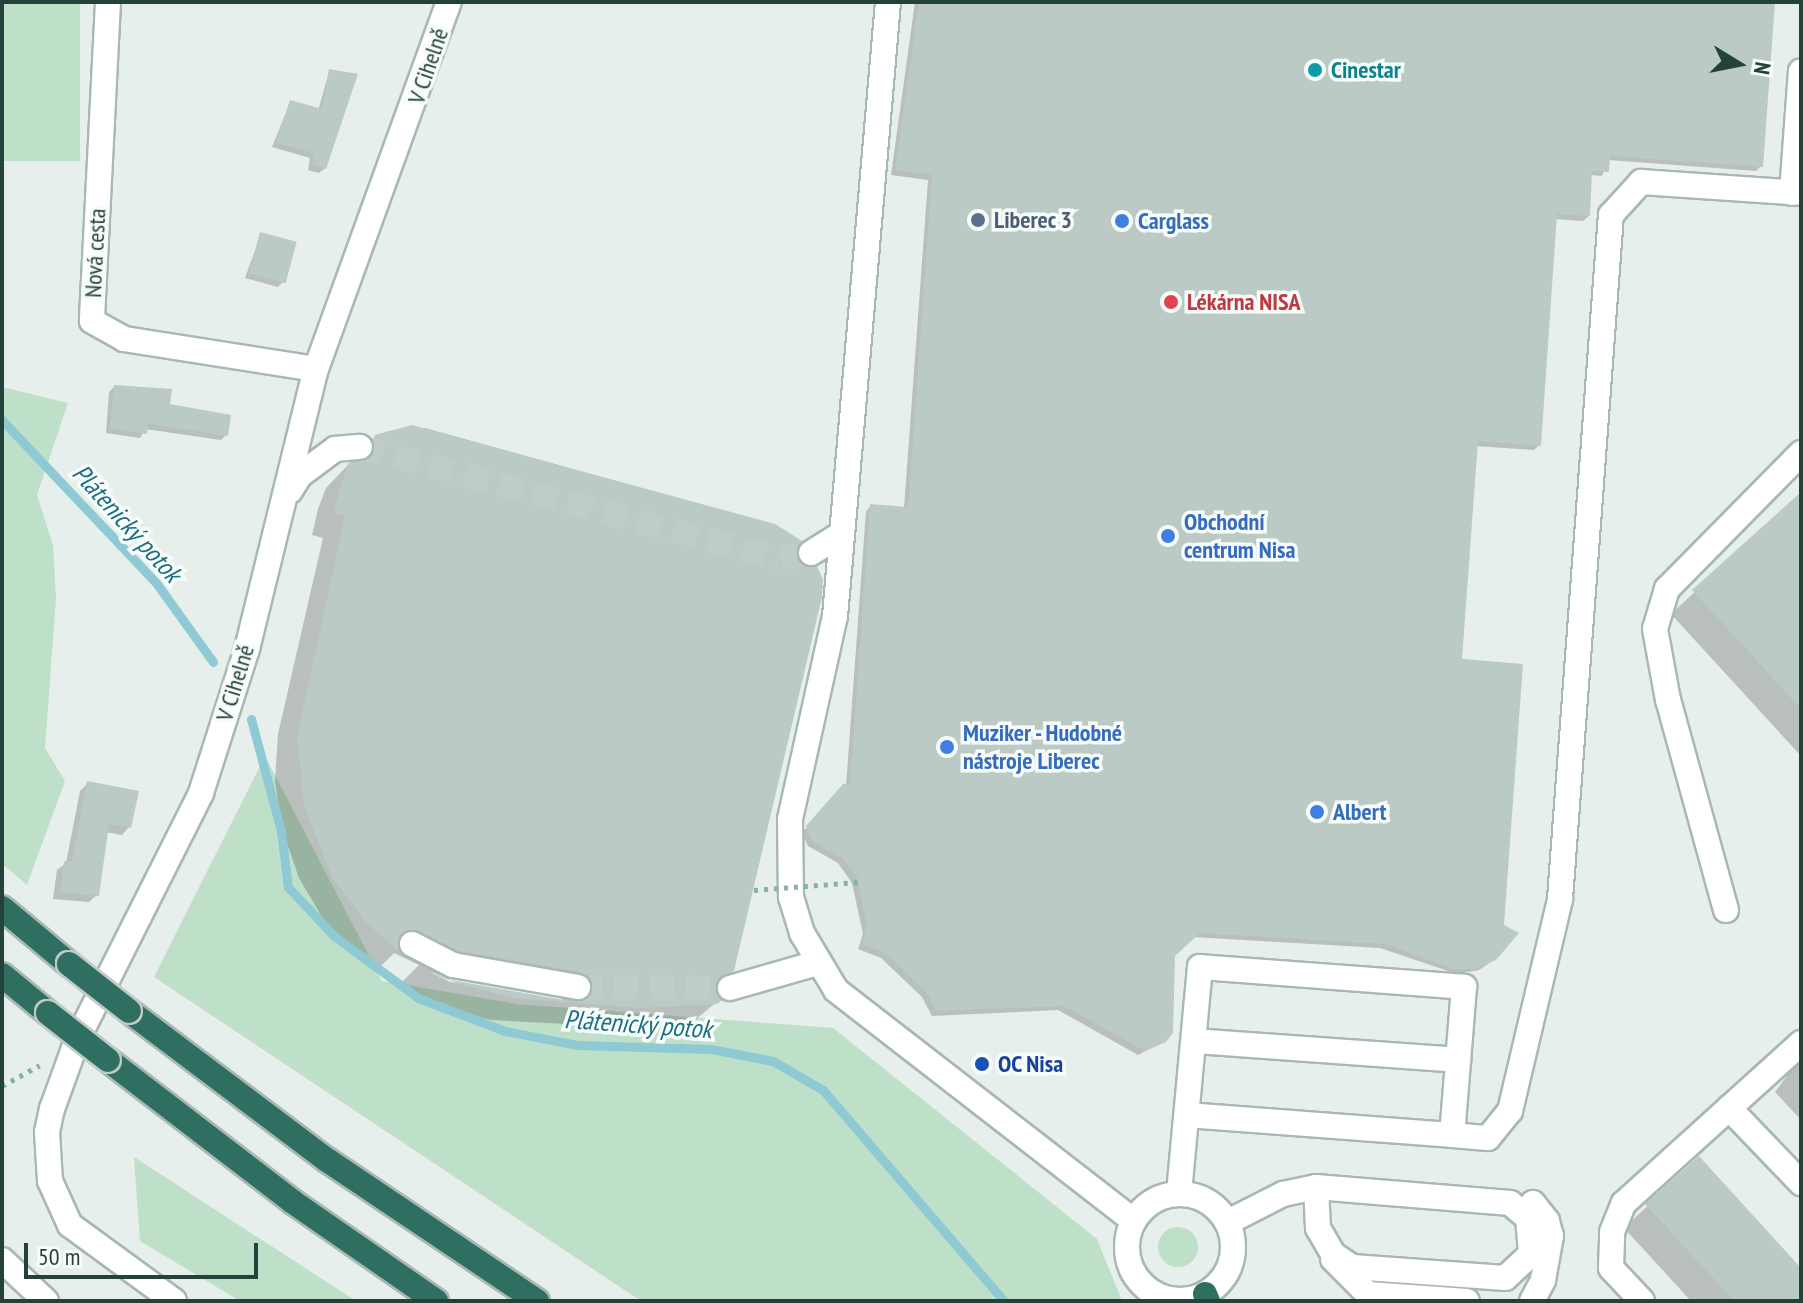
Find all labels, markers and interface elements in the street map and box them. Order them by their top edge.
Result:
street label: V Cihelně [402,24,454,108]
north arrow [1699,24,1779,104]
place label: Cinestar [1331,56,1401,84]
text: N [1748,60,1777,76]
marker: Cinestar [1306,61,1324,79]
place label: Liberec 3 [994,206,1073,234]
place label: Carglass [1138,207,1209,235]
street label: Nová cesta [78,208,112,298]
marker: Liberec 3 [969,211,987,229]
marker: Carglass [1113,212,1131,230]
place label: Lékárna NISA [1187,288,1300,316]
marker: Lékárna NISA [1162,293,1180,311]
water label: Plátenický potok [66,457,188,589]
place label: Obchodní centrum Nisa [1184,508,1295,564]
marker: Obchodní centrum Nisa [1159,527,1177,545]
street label: V Cihelně [210,641,260,725]
place label: Muziker - Hudobné nástroje Liberec [963,719,1125,775]
marker: Muziker - Hudobné nástroje Liberec [938,738,956,756]
place label: Albert [1333,798,1386,826]
marker: Albert [1308,803,1326,821]
water label: Plátenický potok [563,1003,713,1045]
place label: OC Nisa [998,1050,1064,1078]
marker: OC Nisa [973,1055,991,1073]
scale bar [28,1227,262,1277]
text: 50 m [38,1241,80,1272]

